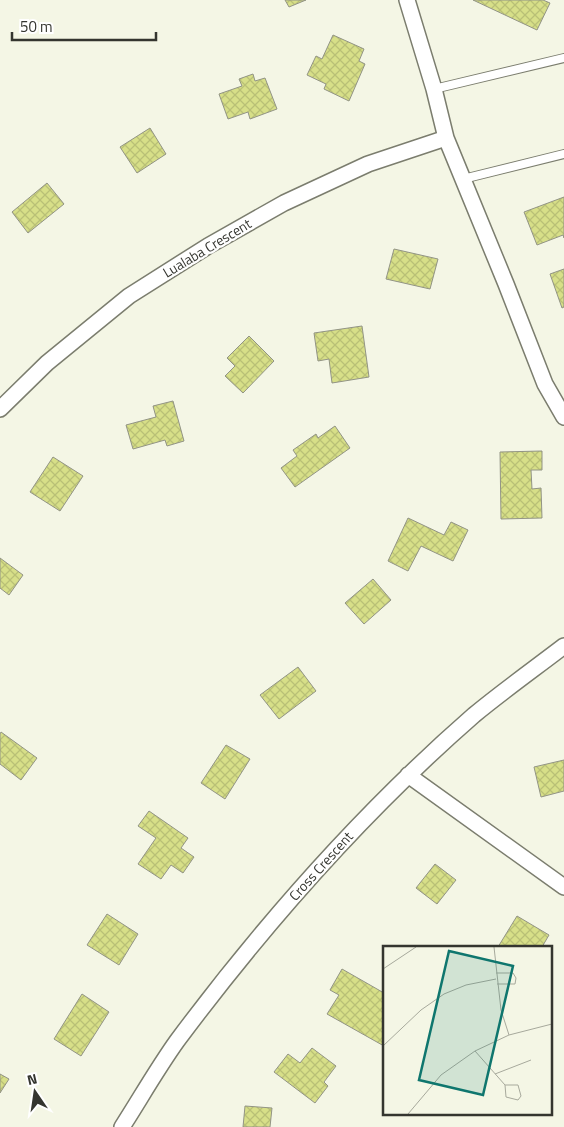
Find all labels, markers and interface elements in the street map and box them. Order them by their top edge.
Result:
scale bar [12,10,156,42]
text: 50 m [20,15,53,38]
street label: Lualaba Crescent [158,213,255,282]
street label: Cross Crescent [284,826,358,905]
inset map [383,946,552,1114]
north arrow [10,1067,60,1117]
text: N [25,1068,39,1090]

